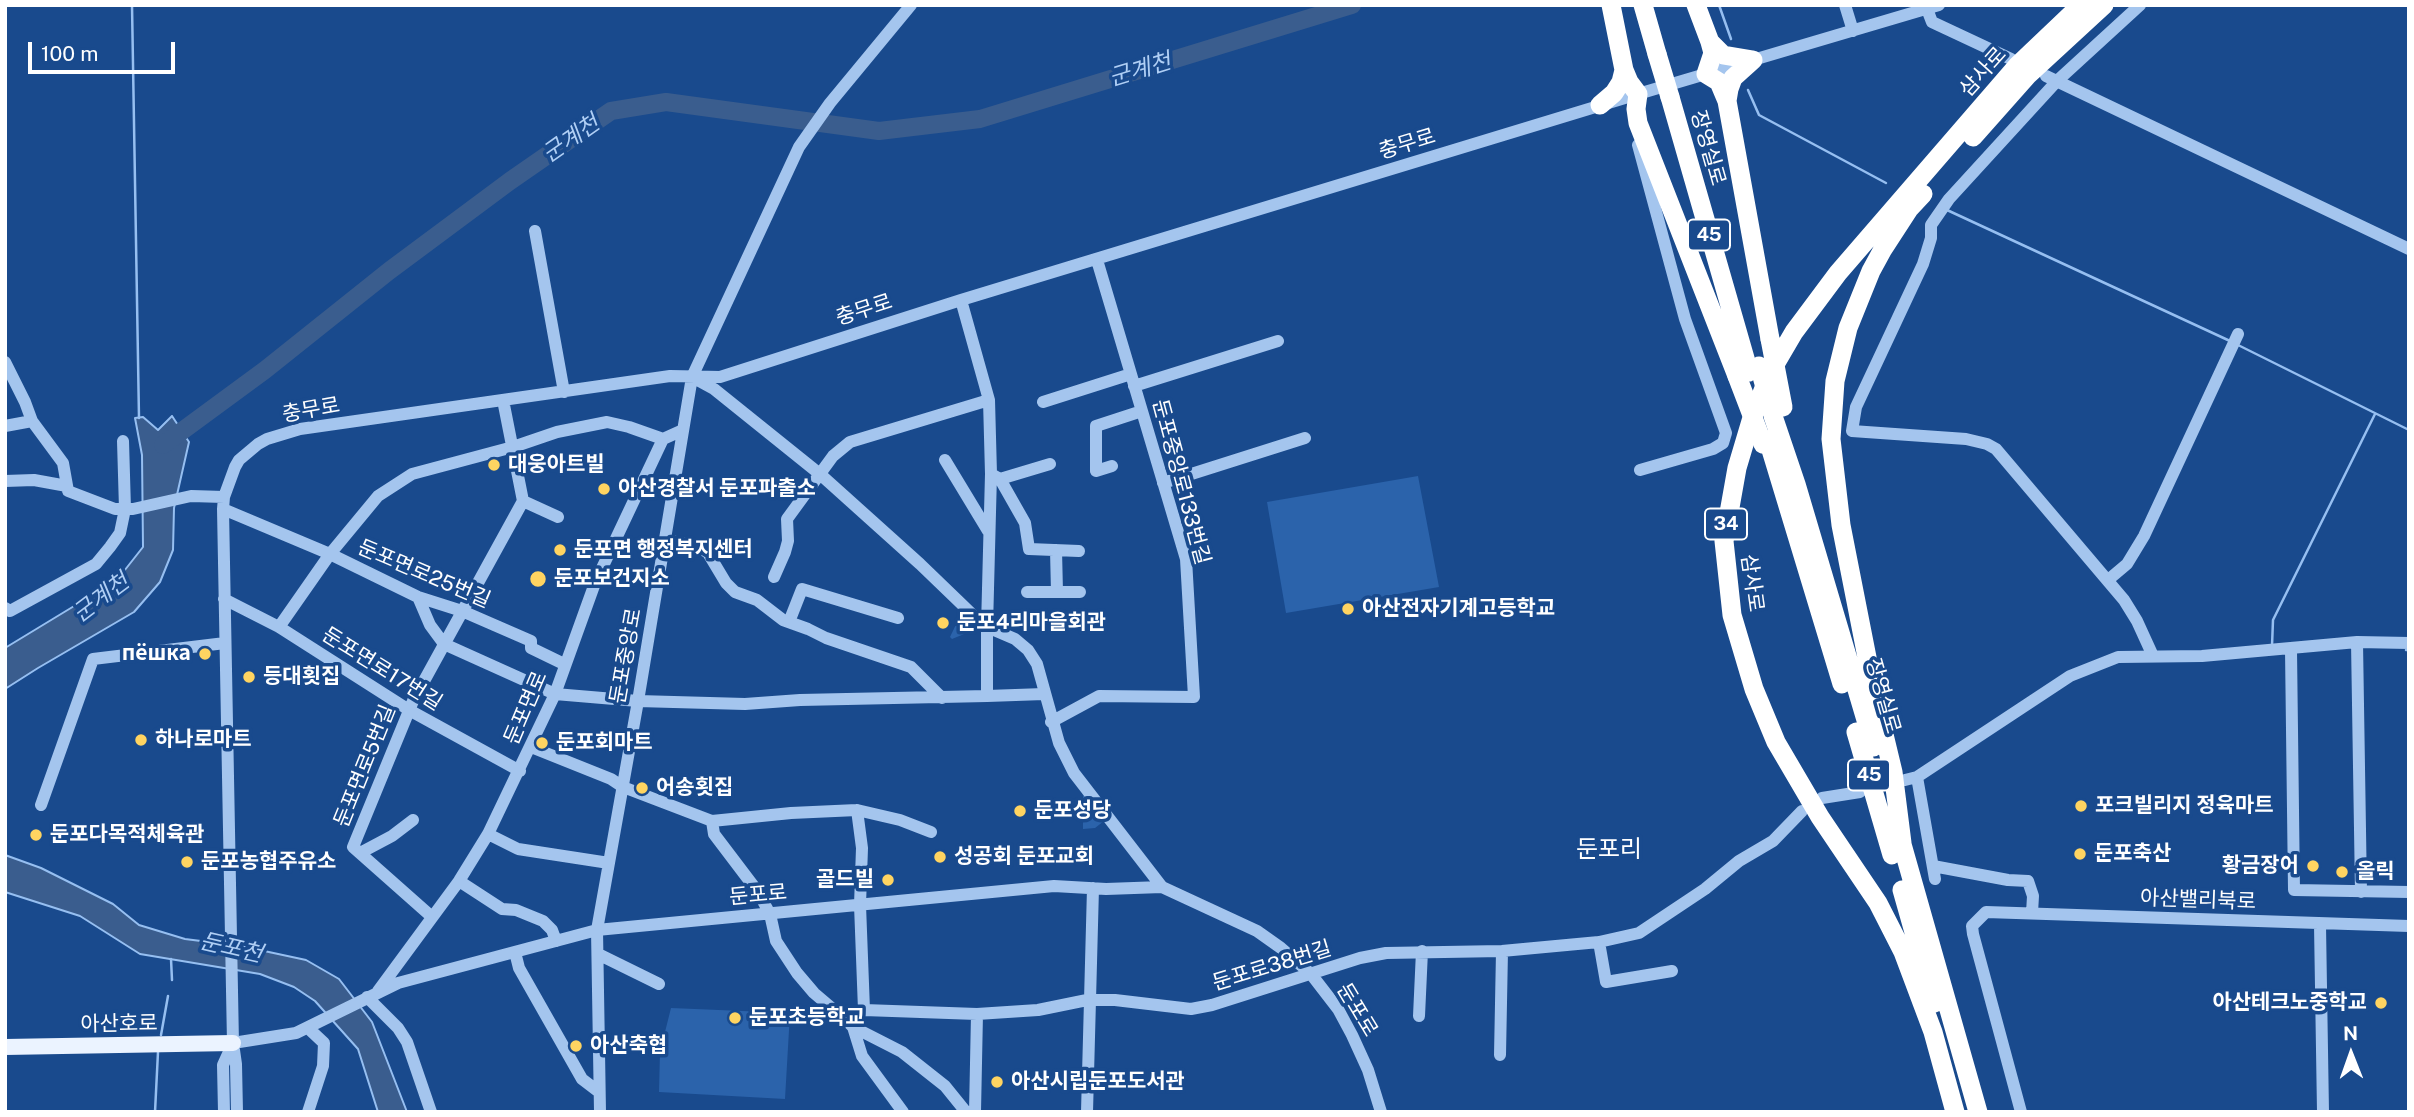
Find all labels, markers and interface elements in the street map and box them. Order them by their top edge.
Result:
scale bar [32,28,178,72]
text: 100 m [41,41,98,66]
street label: 삼사로 [1954,42,2012,102]
water label: 군계천 [1106,48,1174,92]
street label: 장영실로 [1685,107,1731,189]
water label: 군계천 [537,109,605,169]
street label: 충무로 [1376,123,1438,165]
road number: 45 [1688,219,1730,250]
street label: 충무로 [833,289,895,331]
street label: 충무로 [280,393,342,427]
street label: 둔포중앙로133번길 [1147,397,1215,567]
place label: 대웅아트빌 [508,452,605,478]
marker: 대웅아트빌 [486,457,502,473]
place label: 아산경찰서 둔포파출소 [618,476,816,502]
marker: 아산경찰서 둔포파출소 [596,481,612,497]
road number: 34 [1705,509,1747,540]
street label: 둔포면로25번길 [354,535,494,613]
place label: 둔포면 행정복지센터 [574,537,753,563]
marker: 둔포면 행정복지센터 [552,542,568,558]
street label: 삼사로 [1735,553,1769,613]
place label: 둔포보건지소 [554,566,670,592]
water label: 군계천 [67,568,135,628]
marker: 둔포보건지소 [528,569,548,589]
place label: 아산전자기계고등학교 [1362,596,1555,622]
marker: 아산전자기계고등학교 [1340,601,1356,617]
street label: 둔포중앙로 [605,606,647,706]
place label: 둔포4리마을회관 [957,610,1106,636]
marker: 둔포4리마을회관 [935,615,951,631]
street label: 둔포면로17번길 [317,622,447,716]
place label: пёшка [122,641,191,667]
marker: пёшка [197,646,213,662]
street label: 장영실로 [1860,655,1906,737]
place label: 등대횟집 [263,664,340,690]
street label: 둔포면로 [499,668,553,748]
marker: 등대횟집 [241,669,257,685]
street label: 둔포면로5번길 [329,701,401,831]
place label: 하나로마트 [155,727,252,753]
place label: 둔포회마트 [556,730,653,756]
marker: 하나로마트 [133,732,149,748]
marker: 둔포회마트 [534,735,550,751]
road number: 45 [1848,760,1890,790]
place label: 어송횟집 [656,775,733,801]
marker: 어송횟집 [634,780,650,796]
place label: 포크빌리지 정육마트 [2095,793,2274,819]
place label: 둔포성당 [1034,798,1111,824]
marker: 포크빌리지 정육마트 [2073,798,2089,814]
marker: 둔포성당 [1012,803,1028,819]
place label: 둔포다목적체육관 [50,822,205,848]
marker: 둔포다목적체육관 [28,827,44,843]
district label: 둔포리 [1576,836,1642,864]
place label: 둔포축산 [2094,841,2171,867]
place label: 성공회 둔포교회 [954,844,1094,870]
marker: 둔포축산 [2072,846,2088,862]
place label: 둔포농협주유소 [201,849,336,875]
marker: 성공회 둔포교회 [932,849,948,865]
place label: 황금장어 [2222,853,2299,879]
marker: 둔포농협주유소 [179,854,195,870]
marker: 황금장어 [2305,858,2321,874]
place label: 올릭 [2356,859,2395,885]
marker: 올릭 [2334,864,2350,880]
place label: 골드빌 [816,867,874,893]
marker: 골드빌 [880,872,896,888]
street label: 둔포로 [728,880,788,910]
street label: 아산밸리북로 [2140,885,2256,915]
water label: 둔포천 [197,927,265,969]
street label: 둔포로38번길 [1209,936,1335,996]
street label: 둔포로 [1331,979,1383,1041]
place label: 아산테크노중학교 [2212,990,2367,1016]
marker: 아산테크노중학교 [2373,995,2389,1011]
place label: 둔포초등학교 [749,1005,865,1031]
marker: 둔포초등학교 [727,1010,743,1026]
street label: 아산호로 [80,1011,158,1037]
north arrow [2316,1019,2386,1089]
text: N [2343,1022,2358,1044]
place label: 아산축협 [590,1033,667,1059]
marker: 아산축협 [568,1038,584,1054]
place label: 아산시립둔포도서관 [1011,1069,1185,1095]
marker: 아산시립둔포도서관 [989,1074,1005,1090]

